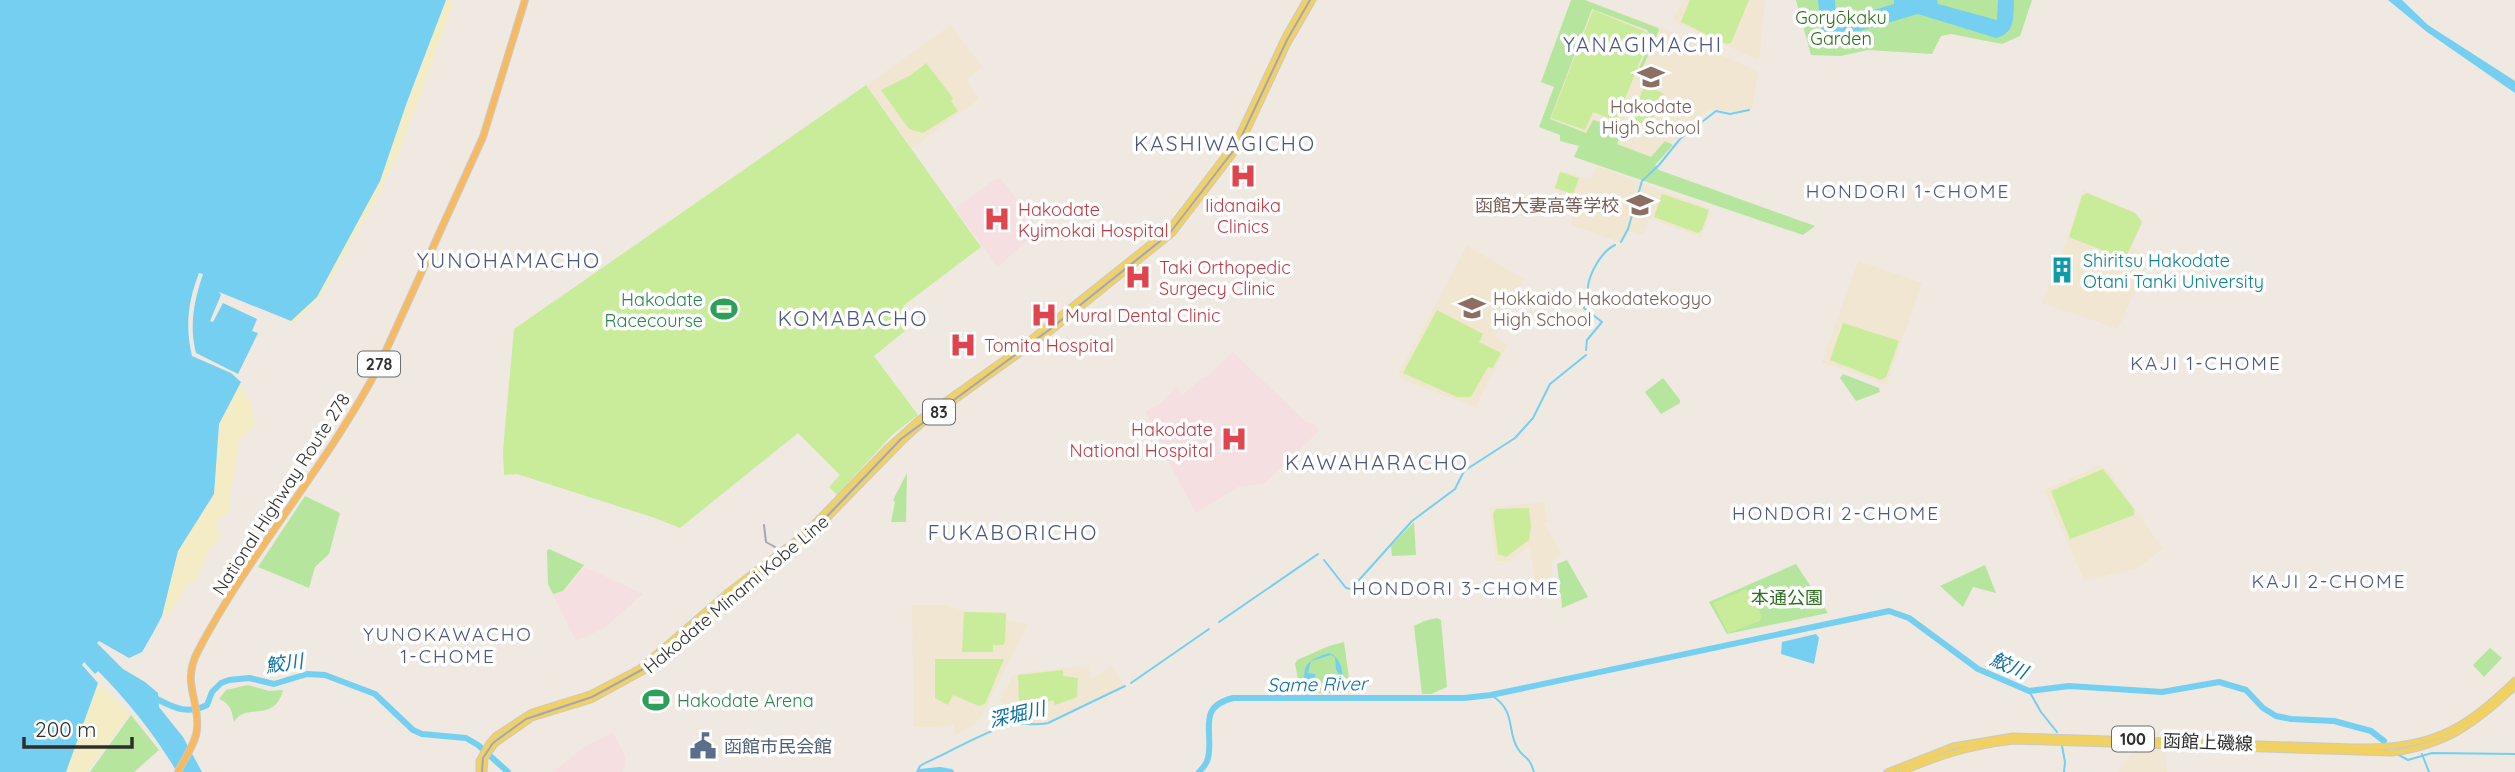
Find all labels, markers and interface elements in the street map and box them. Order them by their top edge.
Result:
park label: Goryōkaku Garden [1795,6,1887,50]
district label: YANAGIMACHI [1563,31,1723,57]
school or university icon: Hakodate High School [1636,62,1666,92]
place label: Hakodate High School [1602,95,1700,139]
district label: KASHIWAGICHO [1134,130,1316,156]
hospital icon: Iidanaika Clinics [1228,161,1258,191]
district label: HONDORI 1-CHOME [1806,179,2010,203]
school or university icon: 函館大妻高等学校 [1625,190,1655,220]
place label: Iidanaika Clinics [1205,194,1281,238]
place label: 函館大妻高等学校 [1475,194,1619,217]
place label: Hakodate Kyimokai Hospital [1018,198,1169,242]
hospital icon: Hakodate Kyimokai Hospital [982,204,1012,234]
district label: YUNOHAMACHO [417,247,601,273]
place label: Shiritsu Hakodate Otani Tanki University [2083,249,2264,293]
building icon: Shiritsu Hakodate Otani Tanki University [2047,255,2077,285]
place label: Taki Orthopedic Surgecy Clinic [1159,256,1290,300]
hospital icon: Taki Orthopedic Surgecy Clinic [1123,262,1153,292]
place label: Hokkaido Hakodatekogyo High School [1493,287,1712,331]
place label: Hakodate Racecourse [604,288,703,332]
school or university icon: Hokkaido Hakodatekogyo High School [1457,293,1487,323]
sports icon: Hakodate Racecourse [709,294,739,324]
hospital icon: MuraI Dental Clinic [1029,300,1059,330]
place label: MuraI Dental Clinic [1065,304,1220,327]
district label: KOMABACHO [778,305,928,331]
hospital icon: Tomita Hospital [948,330,978,360]
place label: Tomita Hospital [984,334,1114,357]
district label: KAJI 1-CHOME [2130,351,2282,375]
road number: 278 [358,352,400,376]
street label: National Highway Route 278 [207,389,355,599]
road number: 83 [923,400,955,424]
place label: Hakodate National Hospital [1070,418,1213,462]
hospital icon: Hakodate National Hospital [1219,424,1249,454]
district label: KAWAHARACHO [1285,449,1469,475]
district label: HONDORI 2-CHOME [1732,501,1940,525]
street label: Hakodate Minami Kobe Line [639,510,833,678]
district label: FUKABORICHO [928,519,1098,545]
district label: KAJI 2-CHOME [2251,569,2407,593]
district label: HONDORI 3-CHOME [1352,576,1560,600]
park label: 本通公園 [1751,586,1823,609]
district label: YUNOKAWACHO 1-CHOME [363,622,533,668]
water label: 鮫川 [1987,646,2033,685]
water label: 鮫川 [264,648,306,678]
water label: Same River [1267,671,1370,697]
sports icon: Hakodate Arena [641,685,671,715]
place label: Hakodate Arena [677,689,814,712]
water label: 深堀川 [987,695,1049,732]
scale bar [24,706,133,750]
text: 200 m [35,716,97,742]
road number: 100 [2112,726,2154,752]
street label: 函館上磯線 [2163,729,2253,755]
public building icon: 函館市民会館 [688,731,718,761]
place label: 函館市民会館 [724,735,832,758]

